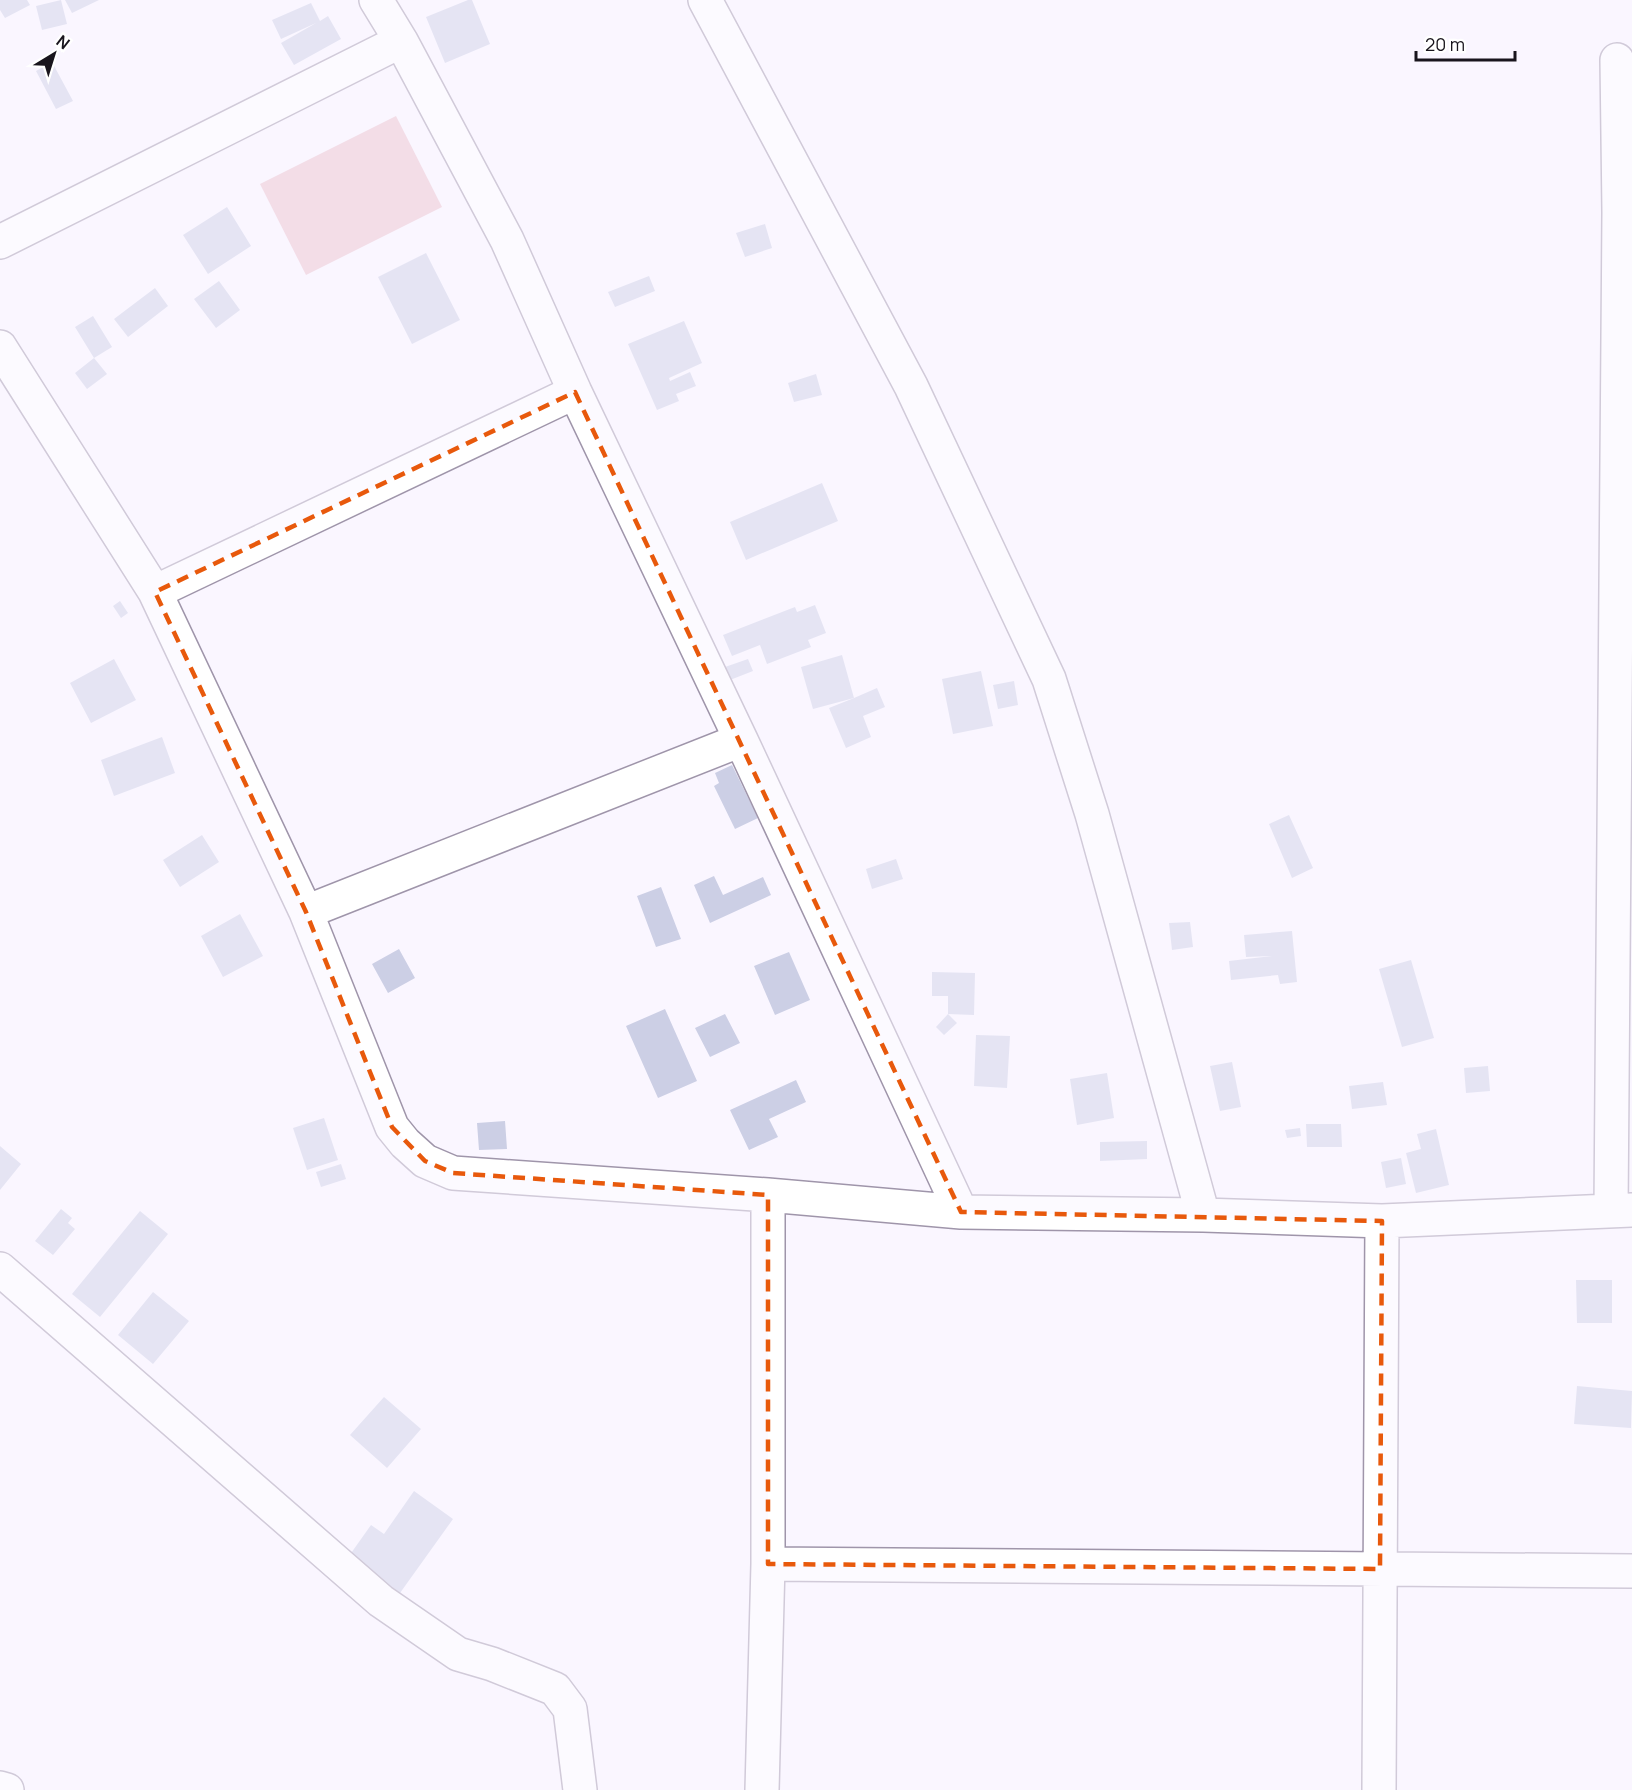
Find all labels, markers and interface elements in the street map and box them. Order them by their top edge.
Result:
north arrow [24,24,84,84]
scale bar [1416,24,1515,62]
text: N [52,30,75,54]
text: 20 m [1425,32,1465,56]

